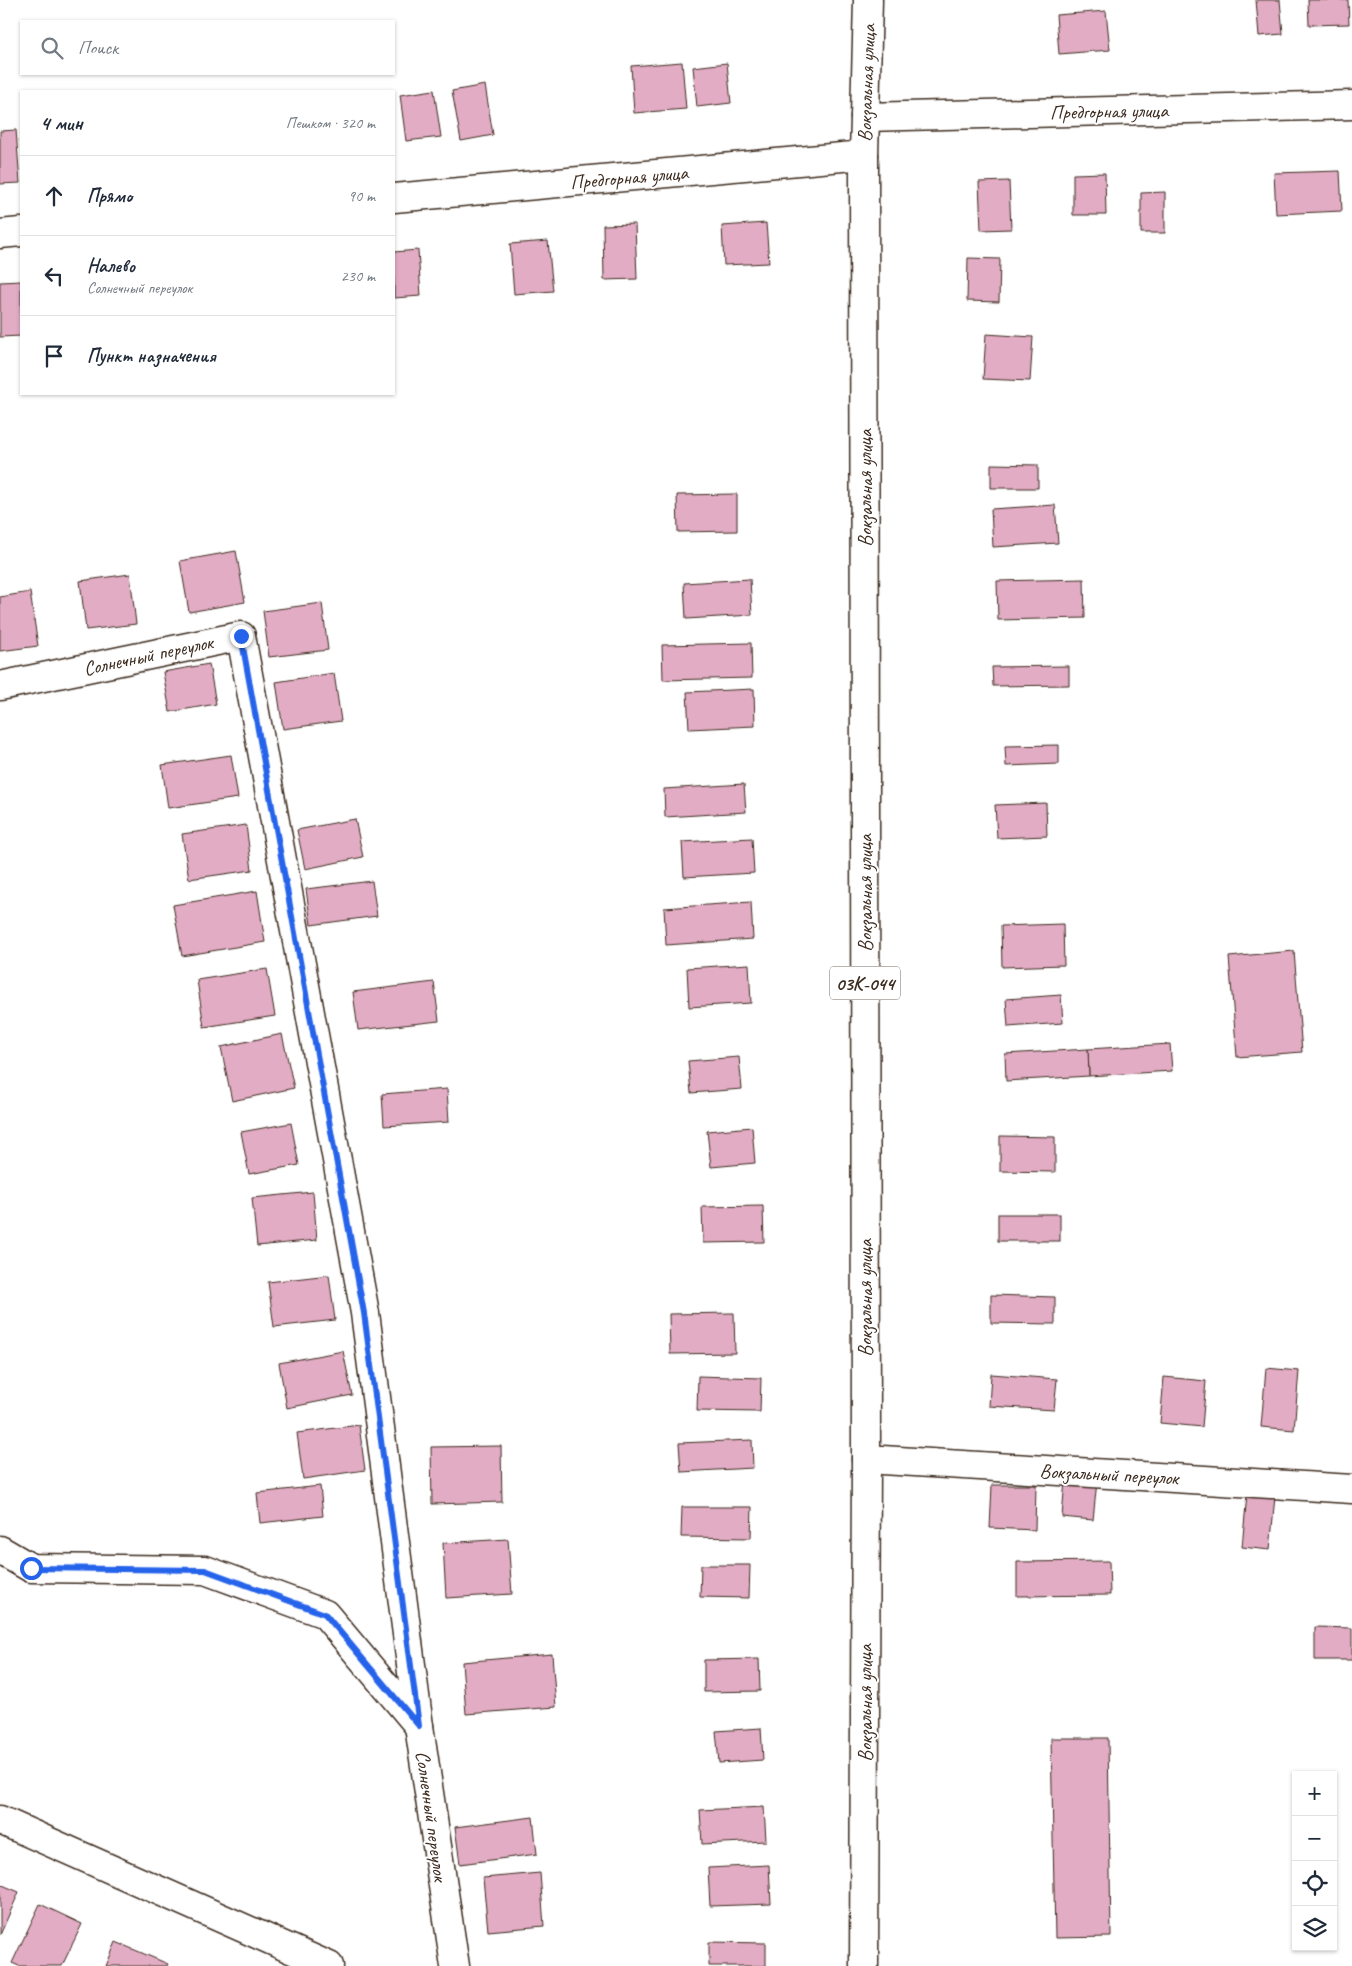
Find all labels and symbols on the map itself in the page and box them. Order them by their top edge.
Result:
street label: Вокзальная улица [852,23,881,142]
street label: Предгорная улица [1050,98,1170,125]
street label: Предгорная улица [569,160,690,195]
street label: Вокзальная улица [853,428,878,547]
route end [230,625,253,648]
street label: Солнечный переулок [81,629,217,681]
street label: Вокзальная улица [853,833,878,952]
road number: 03К-044 [830,966,900,1000]
street label: Вокзальная улица [853,1238,878,1357]
street label: Вокзальный переулок [1039,1458,1181,1491]
route start [20,1557,43,1580]
street label: Вокзальная улица [853,1643,878,1762]
street label: Солнечный переулок [410,1749,453,1884]

